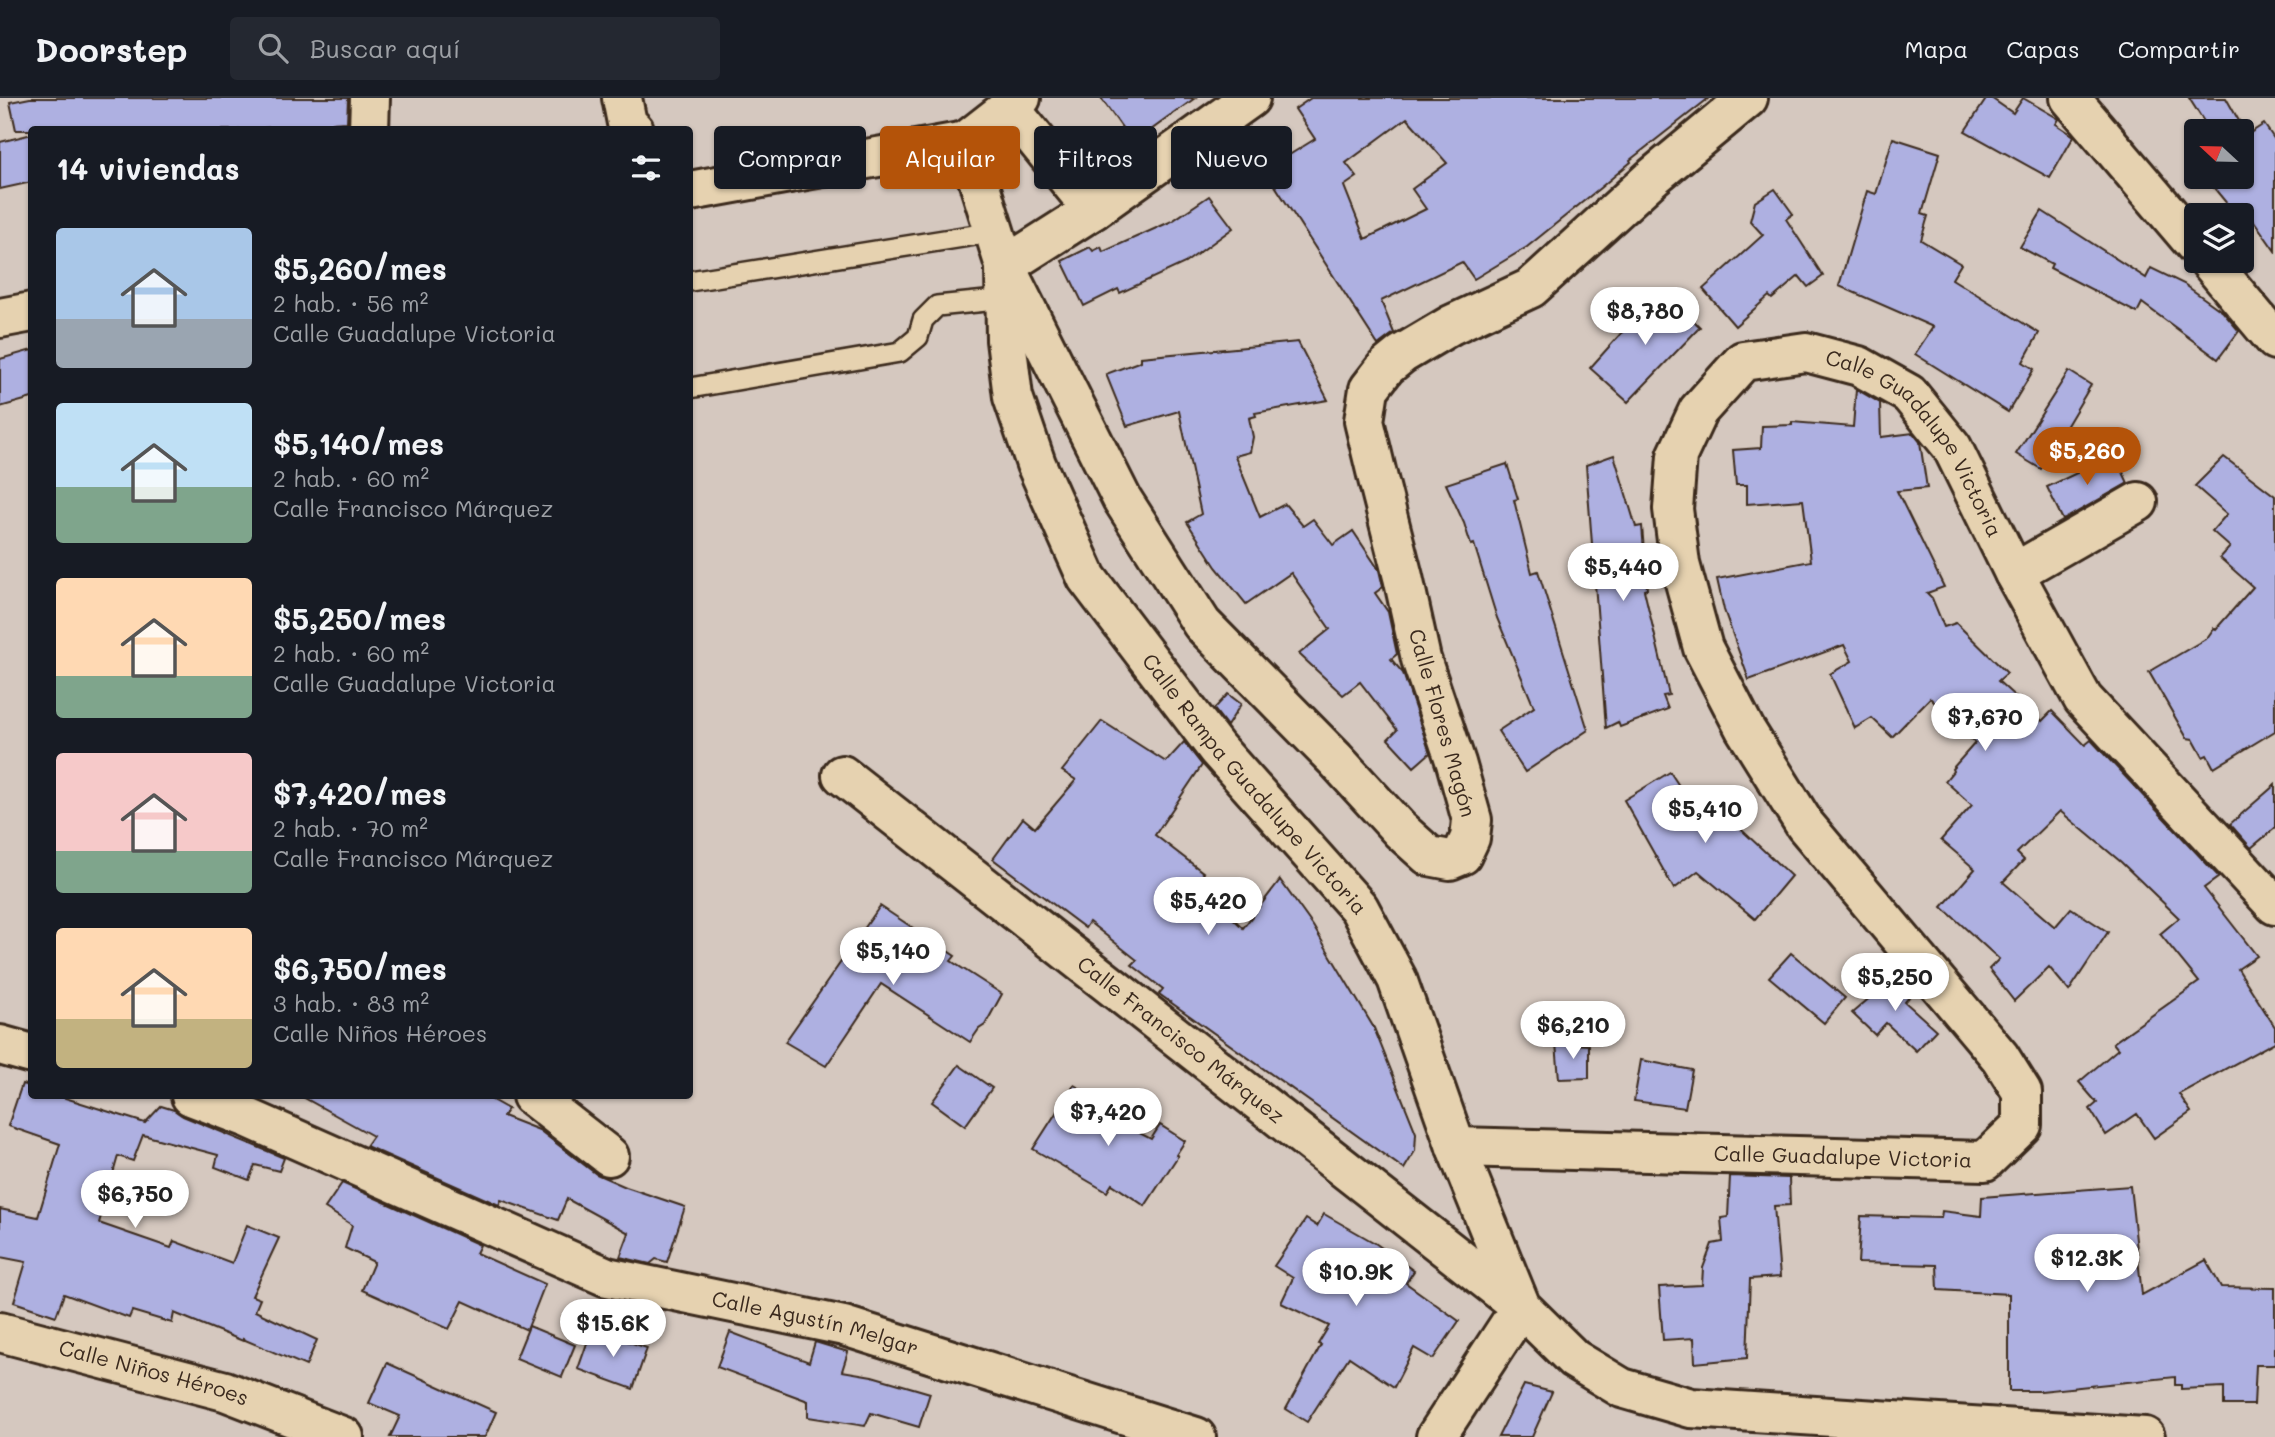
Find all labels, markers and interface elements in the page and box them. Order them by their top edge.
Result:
search box [230,17,720,80]
text: Doorstep [35,27,188,70]
icon: search [254,29,292,67]
text: Buscar aquí [310,31,461,65]
text: Mapa [1904,33,1968,64]
text: Capas [2006,33,2080,64]
text: Compartir [2118,33,2240,64]
north arrow [2184,119,2254,189]
map controls [2184,119,2254,273]
chip: Comprar [714,126,866,189]
chip: Alquilar [880,126,1020,189]
chip: Filtros [1034,126,1157,189]
chip: Nuevo [1171,126,1292,189]
text: 14 viviendas [56,148,240,188]
icon: filters [627,149,665,187]
button: layers [2184,203,2254,273]
text: $5,260/mes [273,248,447,288]
icon: home [112,256,196,340]
text: 2 hab. · 56 m² [273,288,428,318]
pin: $8,780 [1588,288,1702,347]
text: $8,780 [1606,295,1684,325]
text: Calle Guadalupe Victoria [273,318,556,348]
street label: Calle Guadalupe Victoria [1823,343,2009,541]
text: $5,140/mes [273,423,444,463]
pin: $5,260 [2030,428,2144,487]
icon: home [112,431,196,515]
text: $5,260 [2049,435,2125,465]
text: 2 hab. · 60 m² [273,463,429,493]
text: Calle Francisco Márquez [273,493,553,523]
pin: $5,440 [1566,544,1680,603]
text: $5,440 [1584,551,1662,581]
text: $5,250/mes [273,598,446,638]
icon: home [112,606,196,690]
street label: Calle Flores Magón [1404,625,1483,820]
text: 2 hab. · 60 m² [273,638,429,668]
street label: Calle Rampa Guadalupe Victoria [1137,647,1374,920]
text: Calle Guadalupe Victoria [273,668,556,698]
pin: $7,670 [1928,694,2042,753]
text: $7,670 [1947,701,2023,731]
text: $7,420/mes [273,773,447,813]
icon: home [112,781,196,865]
pin: $5,410 [1648,786,1762,845]
text: $5,410 [1668,793,1742,823]
text: 2 hab. · 70 m² [273,813,428,843]
text: Calle Francisco Márquez [273,843,553,873]
pin: $5,420 [1151,878,1265,937]
text: $5,420 [1170,885,1246,915]
pin: $5,140 [836,928,950,987]
text: $5,140 [856,935,930,965]
text: $6,750/mes [273,948,447,988]
street label: Calle Francisco Márquez [1072,949,1291,1129]
pin: $5,250 [1838,954,1952,1013]
icon: home [112,956,196,1040]
text: $5,250 [1857,961,1933,991]
text: 3 hab. · 83 m² [273,988,429,1018]
pin: $6,210 [1516,1002,1630,1061]
text: $6,210 [1536,1009,1610,1039]
text: Calle Niños Héroes [273,1018,487,1048]
pin: $7,420 [1051,1088,1165,1148]
text: $7,420 [1070,1096,1146,1126]
street label: Calle Guadalupe Victoria [1713,1139,1972,1173]
pin: $6,750 [78,1170,192,1230]
text: $6,750 [97,1178,173,1208]
pin: $12.3K [2030,1234,2144,1294]
text: $12.3K [2050,1242,2124,1272]
pin: $10.9K [1299,1248,1413,1308]
text: $10.9K [1318,1256,1394,1286]
street label: Calle Agustín Melgar [710,1284,922,1361]
pin: $15.6K [556,1300,670,1359]
text: $15.6K [576,1307,650,1337]
street label: Calle Niños Héroes [56,1333,253,1411]

